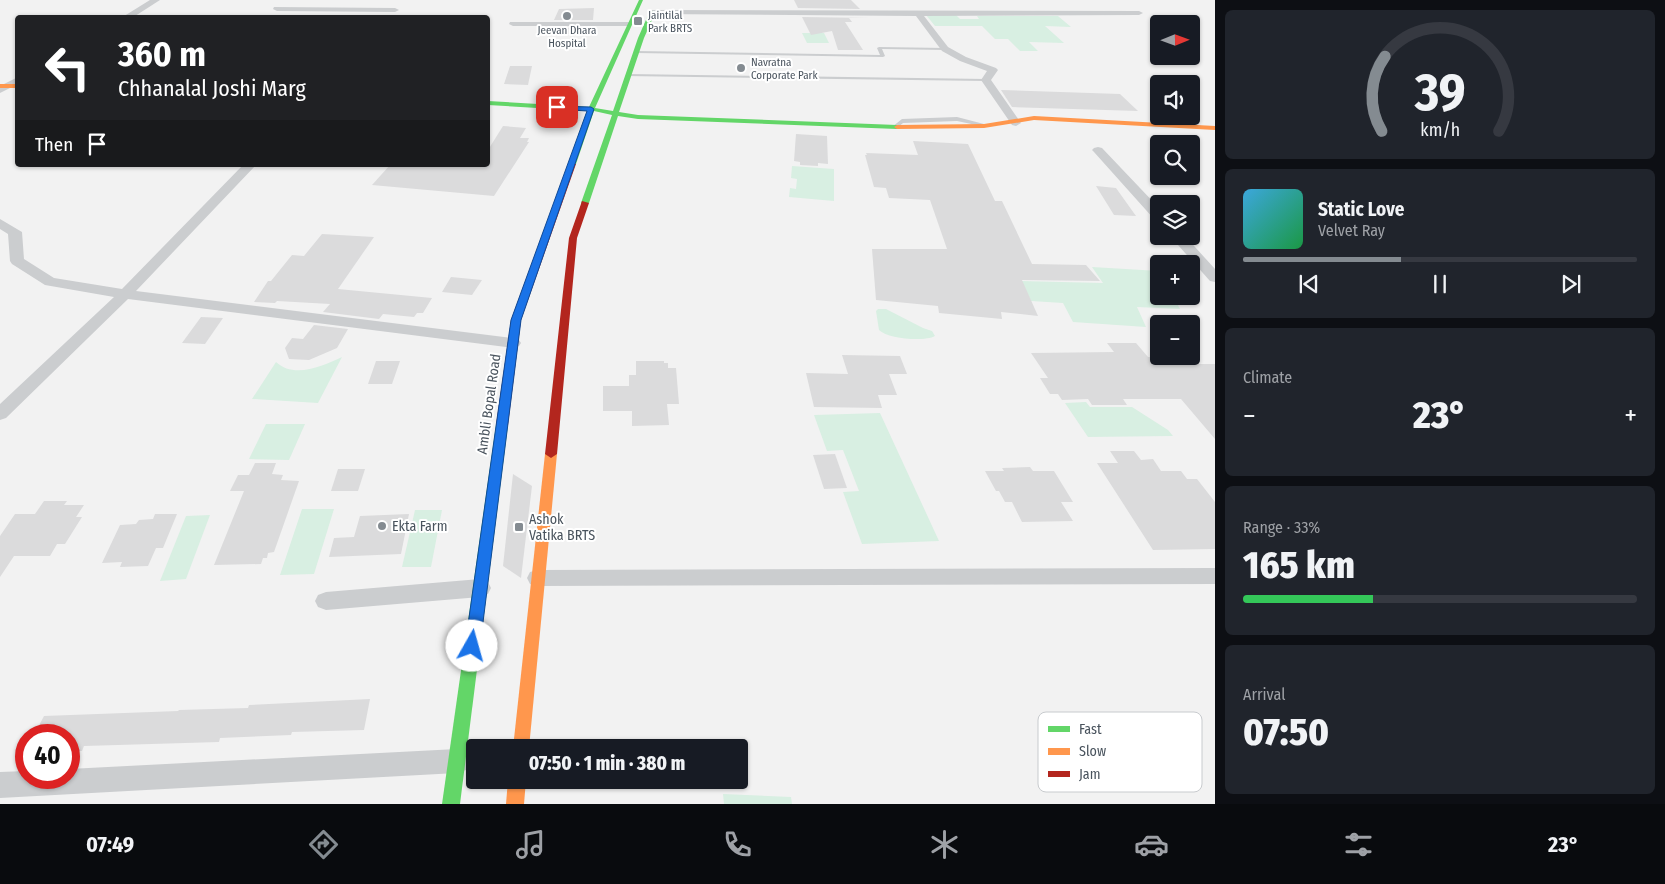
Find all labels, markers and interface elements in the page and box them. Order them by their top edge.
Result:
place label: Jaintilal Park BRTS [648,9,693,35]
marker: Jeevan Dhara Hospital [561,10,573,22]
marker: Jaintilal Park BRTS [632,15,644,27]
north arrow [1150,15,1200,65]
map controls [1150,15,1200,365]
place label: Jeevan Dhara Hospital [538,24,596,50]
text: 360 m [118,33,206,75]
icon: left [35,35,100,100]
place label: Navratna Corporate Park [751,56,818,82]
text: 39 [1413,61,1466,124]
marker: Navratna Corporate Park [735,62,747,74]
text: Chhanalal Joshi Marg [118,75,306,102]
button: sound [1150,75,1200,125]
pin [536,86,578,128]
icon: arrive [543,93,571,121]
text: km/h [1420,119,1460,141]
icon: arrive [83,130,111,158]
text: Then [35,133,73,156]
button: search [1150,135,1200,185]
button: layers [1150,195,1200,245]
text: Static Love [1318,198,1405,221]
text: Velvet Ray [1318,221,1385,240]
button: + [1150,255,1200,305]
icon: previous [1295,270,1323,298]
icon: pause [1426,270,1454,298]
icon: next [1557,270,1585,298]
button: − [1150,315,1200,365]
street label: Ambli Bopal Road [474,353,504,455]
text: Climate [1243,368,1292,387]
text: 23° [1413,392,1467,438]
text: − [1243,399,1256,432]
text: + [1624,399,1637,432]
place label: Ashok Vatika BRTS [529,511,595,544]
place label: Ekta Farm [392,518,448,535]
text: Range · 33% [1243,518,1320,537]
marker: Ekta Farm [376,520,388,532]
marker: Ashok Vatika BRTS [513,521,525,533]
text: 165 km [1243,542,1355,588]
position arrow [445,619,497,671]
text: Arrival [1243,685,1285,704]
text: 07:50 [1243,709,1329,755]
legend [1038,712,1202,792]
text: Fast [1079,721,1102,738]
speed limit sign: 40 [15,724,80,789]
text: Slow [1079,743,1106,760]
text: 07:50 · 1 min · 380 m [529,752,685,775]
text: Jam [1079,766,1100,783]
icon: directions [306,827,341,862]
icon: music [513,827,548,862]
icon: phone [720,827,755,862]
icon: climate [927,827,962,862]
icon: car [1134,827,1169,862]
icon: filters [1341,827,1376,862]
text: 07:49 [86,831,134,858]
text: 23° [1548,831,1579,858]

